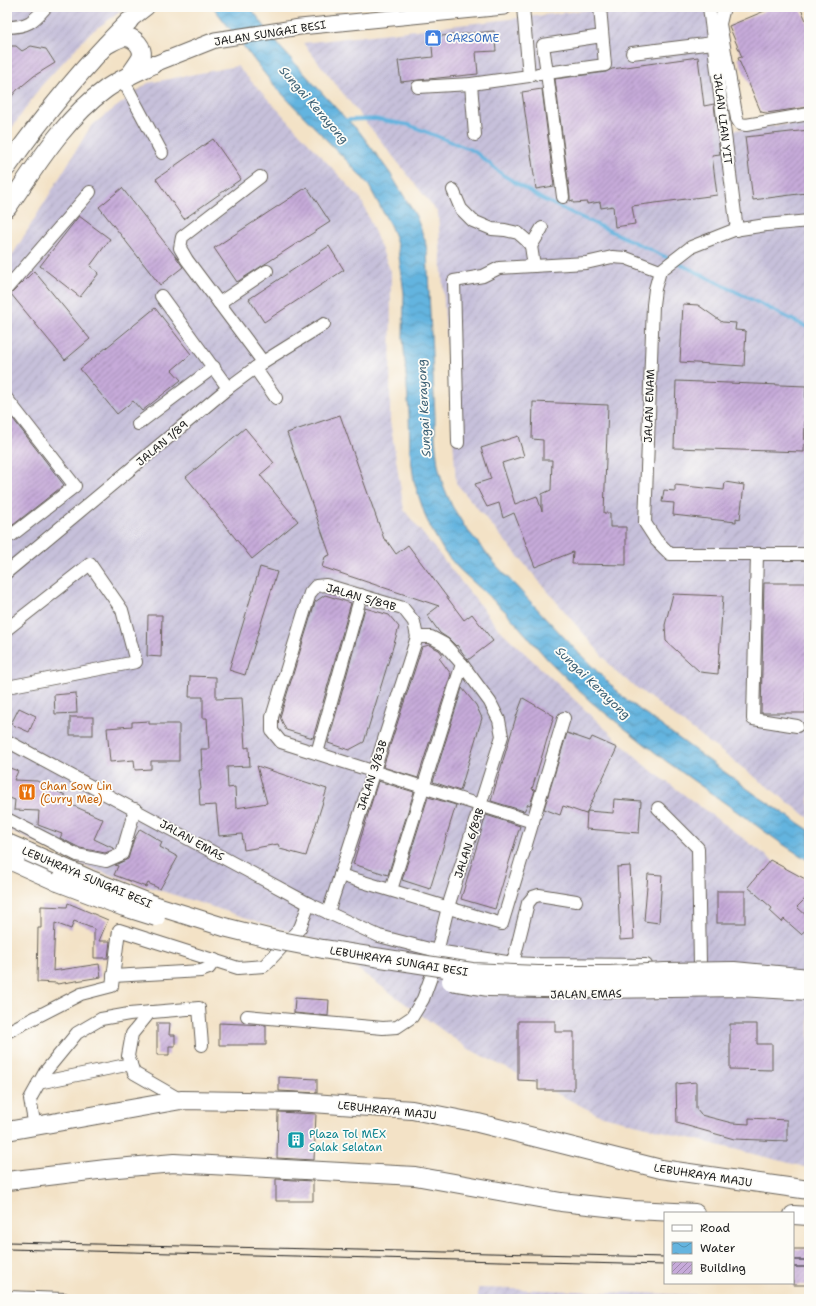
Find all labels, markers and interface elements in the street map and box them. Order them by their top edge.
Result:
street label: JALAN SUNGAI BESI [213,17,327,50]
shop icon: CARSOME [423,28,443,48]
place label: CARSOME [446,31,499,46]
water label: Sungai Kerayong [276,63,352,147]
street label: JALAN LIAN YIT [709,73,736,166]
water label: Sungai Kerayong [413,359,435,457]
street label: JALAN ENAM [641,368,658,443]
street label: JALAN 1/89 [133,417,191,470]
street label: JALAN 5/89B [324,580,398,615]
water label: Sungai Kerayong [552,643,634,723]
street label: JALAN 3/83B [354,738,391,812]
place label: Chan Sow Lin (Curry Mee) [40,779,112,807]
restaurant icon: Chan Sow Lin (Curry Mee) [17,782,37,802]
street label: JALAN 6/89B [451,806,488,880]
street label: JALAN EMAS [157,816,227,864]
street label: LEBUHRAYA SUNGAI BESI [19,843,154,912]
street label: LEBUHRAYA SUNGAI BESI [329,943,469,980]
street label: JALAN EMAS [550,986,622,1003]
street label: LEBUHRAYA MAJU [337,1098,437,1123]
place label: Plaza Tol MEX Salak Selatan [309,1127,386,1155]
building icon: Plaza Tol MEX Salak Selatan [286,1130,306,1150]
street label: LEBUHRAYA MAJU [653,1160,753,1191]
legend [664,1212,794,1284]
text: Road [700,1220,731,1236]
text: Water [700,1240,736,1256]
text: Building [700,1260,746,1276]

